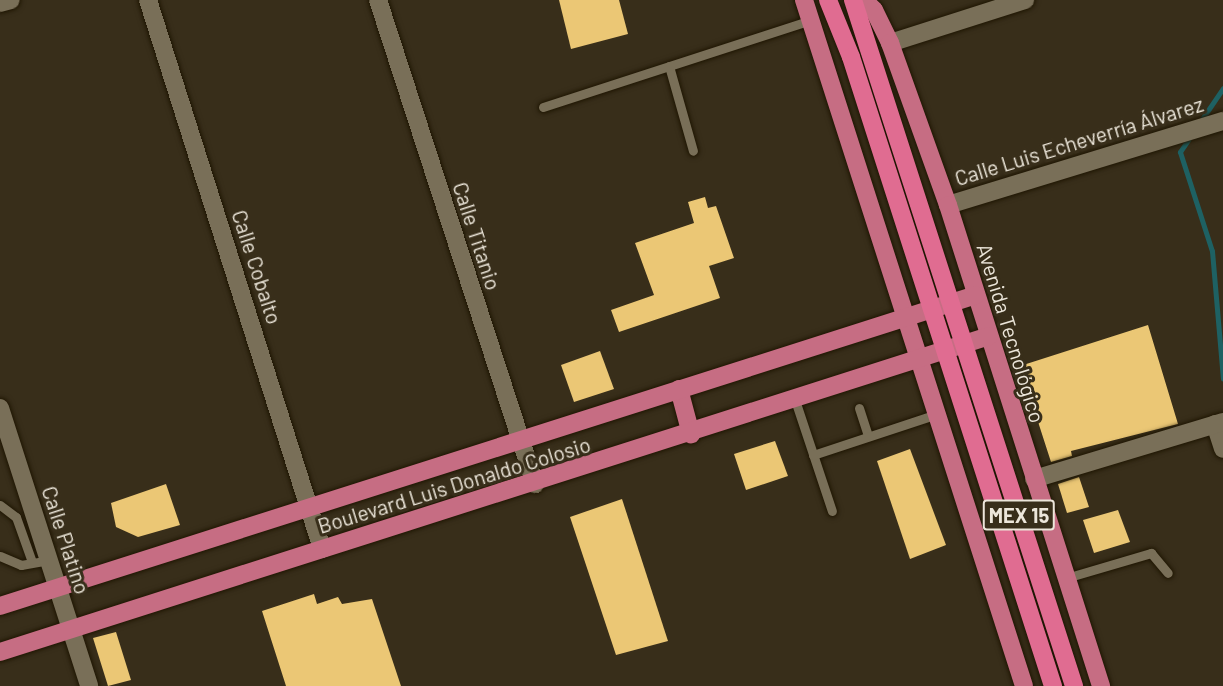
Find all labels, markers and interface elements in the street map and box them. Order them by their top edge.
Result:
street label: Calle Luis Echeverría Álvarez [952,91,1206,191]
street label: Calle Titanio [448,179,506,293]
street label: Calle Cobalto [227,207,287,327]
street label: Avenida Tecnológico [972,240,1050,426]
street label: Boulevard Luis Donaldo Colosio [315,431,593,539]
street label: Calle Platino [37,483,95,597]
road number: MEX 15 [982,498,1056,532]

